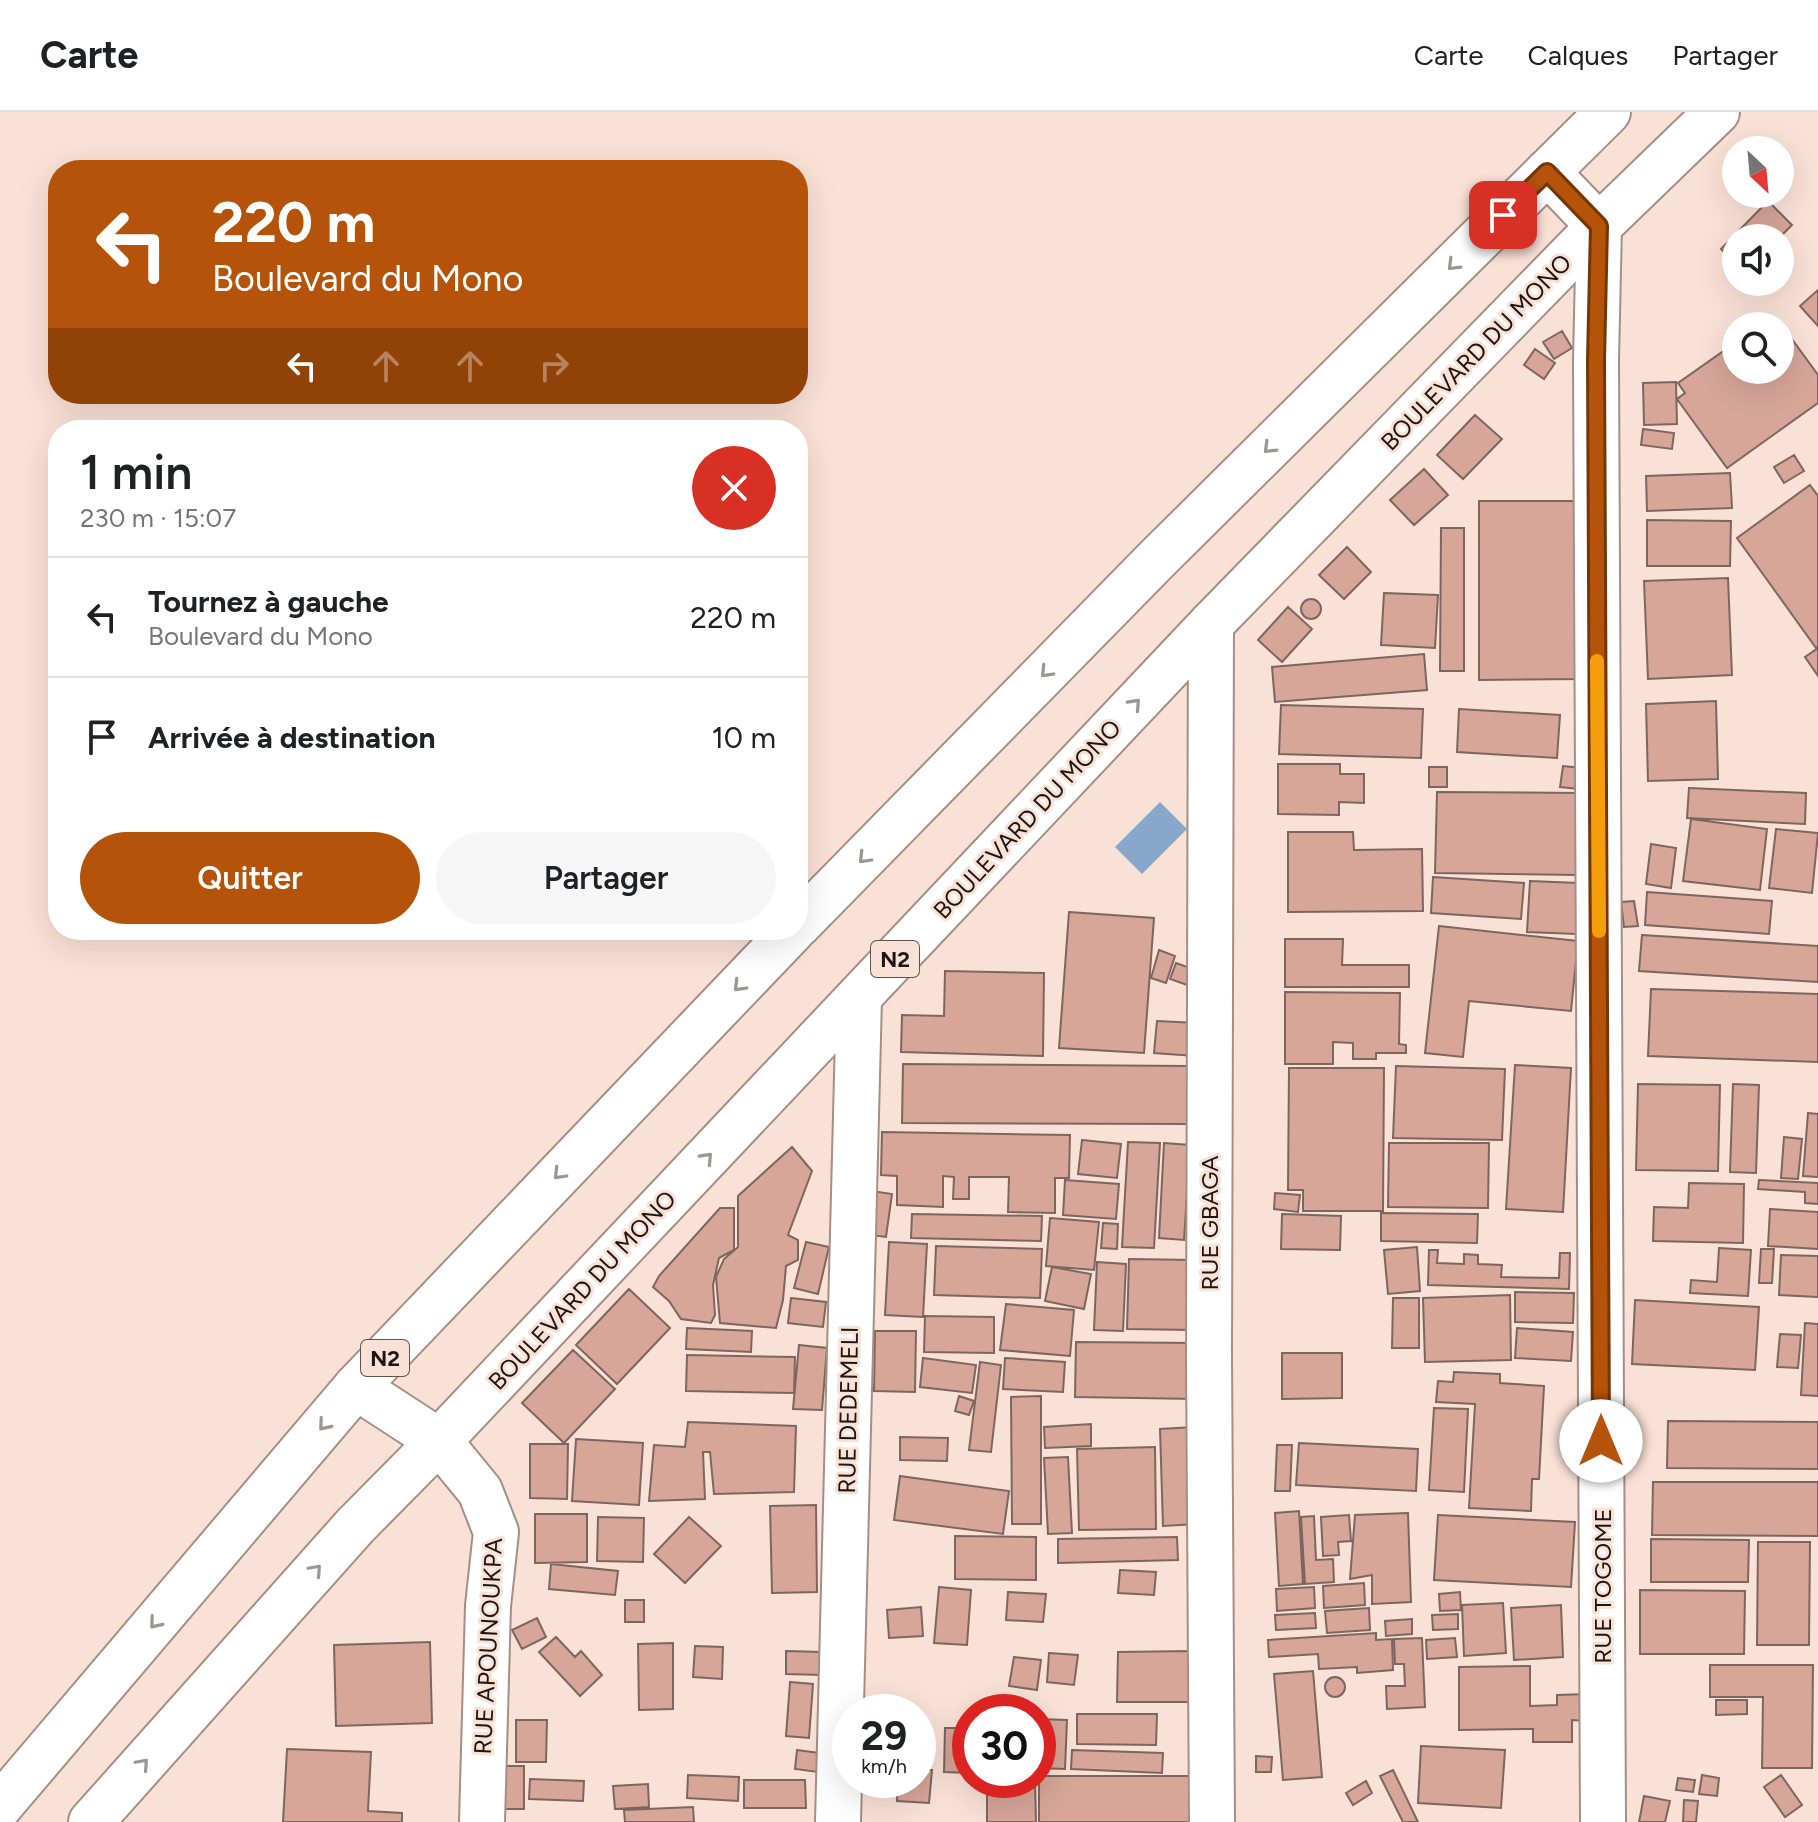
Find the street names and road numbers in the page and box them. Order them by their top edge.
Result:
street label: BOULEVARD DU MONO [1375,248,1577,456]
street label: BOULEVARD DU MONO [927,713,1127,925]
road number: N2 [871,941,919,977]
street label: RUE GBAGA [1195,1155,1224,1291]
street label: BOULEVARD DU MONO [482,1184,682,1396]
street label: RUE DEDEMELI [832,1326,864,1494]
road number: N2 [361,1340,409,1376]
street label: RUE TOGOME [1588,1508,1617,1664]
street label: RUE APOUNOUKPA [468,1536,508,1755]

